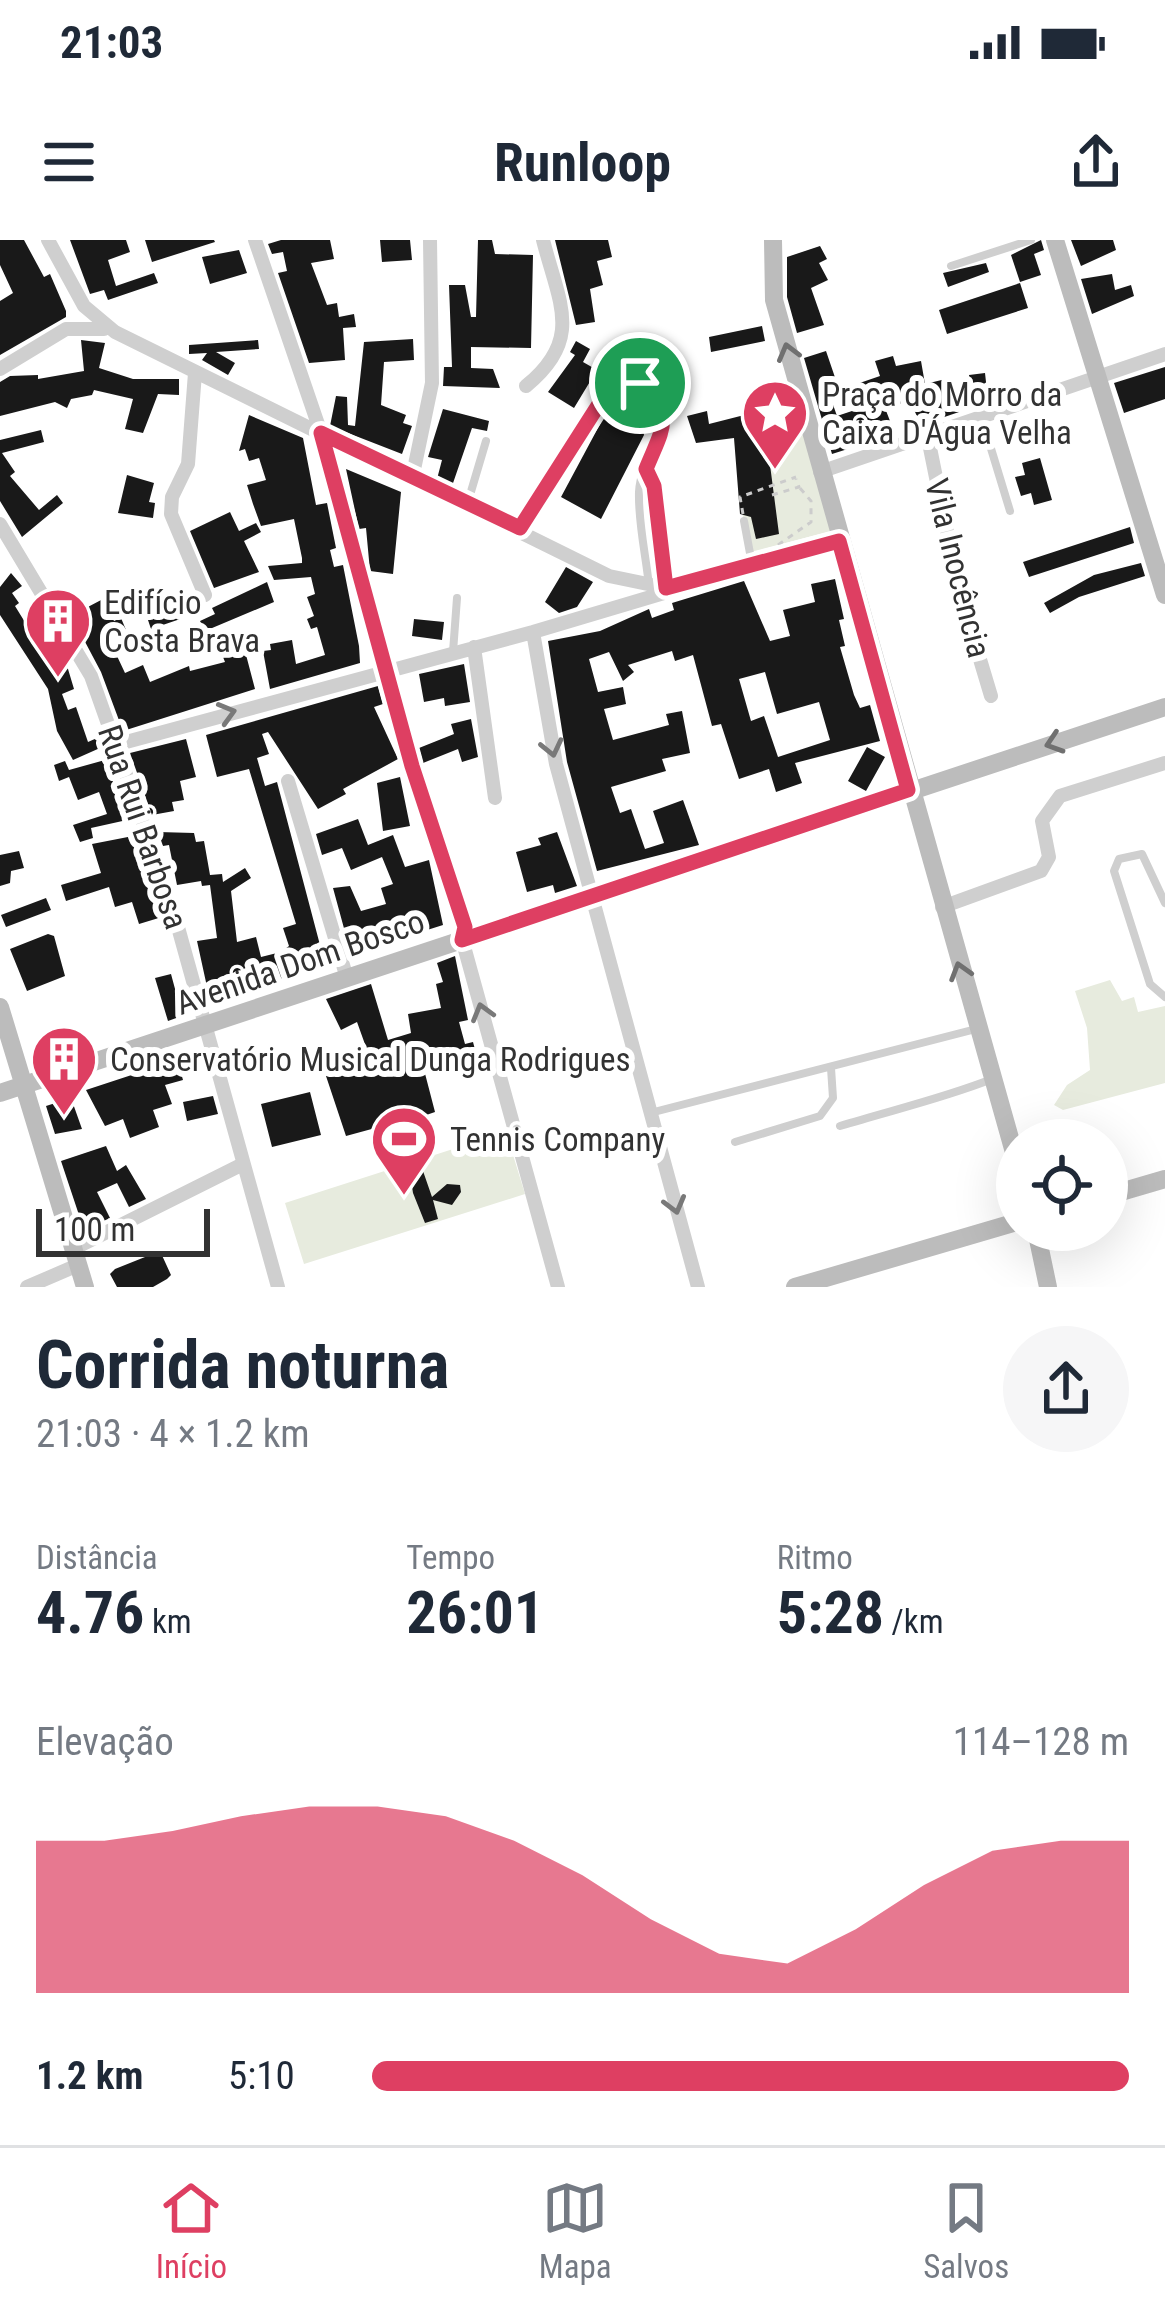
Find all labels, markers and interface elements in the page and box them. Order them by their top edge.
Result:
text: 21:03 [60,16,163,69]
icon: menu [36,129,102,195]
icon: share [1063,129,1129,195]
text: Runloop [494,131,671,194]
pin [589,332,691,434]
one-way arrow [777,343,802,363]
icon: arrive [607,350,673,416]
place label: Praça do Morro da Caixa D'Água Velha [822,375,1072,452]
place icon: Praça do Morro da Caixa D'Água Velha [740,378,810,472]
street label: Vila Inocência [917,474,999,662]
place label: Edifício Costa Brava [104,583,260,660]
building icon: Edifício Costa Brava [23,586,93,680]
one-way arrow [216,702,237,727]
street label: Rua Rui Barbosa [90,720,196,934]
one-way arrow [1044,728,1065,753]
one-way arrow [538,737,563,757]
street label: Avenida Dom Bosco [171,901,429,1023]
one-way arrow [949,961,974,982]
one-way arrow [471,1003,496,1024]
building icon: Conservatório Musical Dunga Rodrigues [29,1024,99,1118]
place label: Conservatório Musical Dunga Rodrigues [110,1040,631,1079]
sports icon: Tennis Company [369,1104,439,1198]
map controls [996,1119,1128,1251]
button: locate [996,1119,1128,1251]
place label: Tennis Company [450,1120,665,1159]
one-way arrow [661,1194,686,1215]
scale bar [36,1203,210,1256]
text: 100 m [54,1210,135,1249]
button: share [1003,1326,1129,1452]
text: Corrida noturna [36,1327,449,1404]
text: 21:03 · 4 × 1.2 km [36,1411,310,1457]
text: Distância [36,1538,158,1577]
text: Tempo [406,1538,495,1577]
text: Ritmo [777,1538,853,1577]
text: 4.76 [36,1577,144,1648]
text: 26:01 [406,1577,544,1648]
text: 5:28 [777,1577,884,1648]
text: km [144,1602,192,1641]
text: /km [884,1602,944,1641]
text: Elevação [36,1719,174,1765]
text: 114–128 m [953,1719,1129,1765]
text: 1.2 km [36,2053,143,2099]
text: 5:10 [228,2053,295,2099]
tab: Início [156,2175,227,2286]
tab: Mapa [539,2175,612,2286]
tab: Salvos [923,2175,1009,2286]

